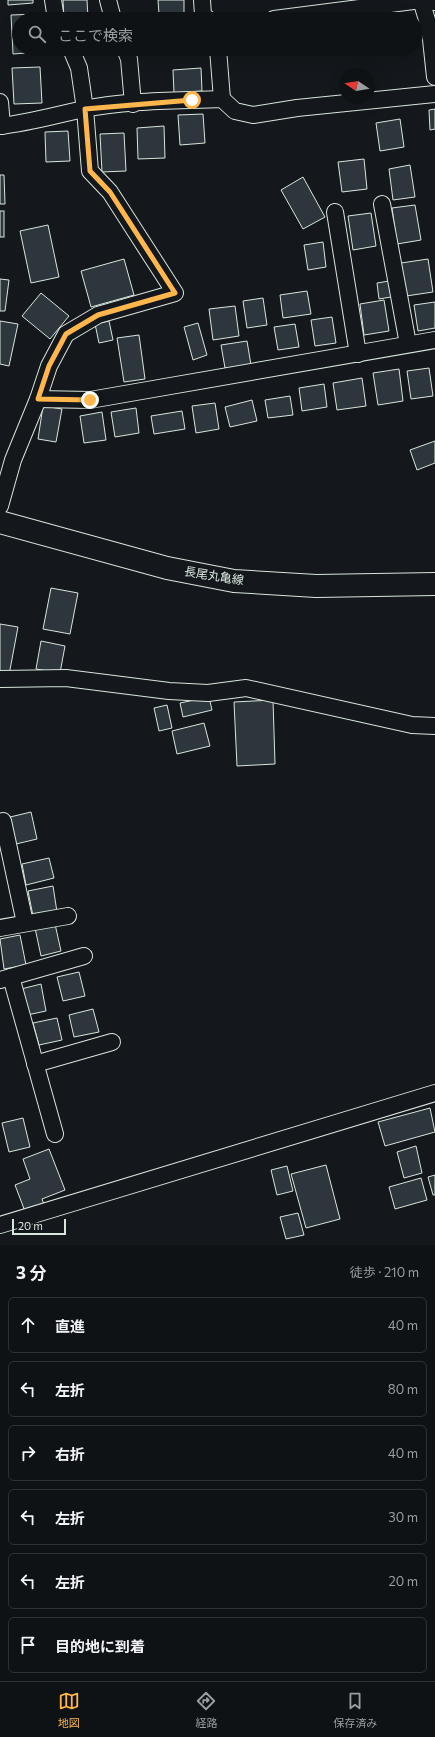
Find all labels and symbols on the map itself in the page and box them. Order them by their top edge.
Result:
north arrow [339,68,375,104]
route start [183,91,201,109]
route end [81,391,99,409]
street label: 長尾丸亀線 [183,563,245,587]
scale bar [12,1217,66,1236]

